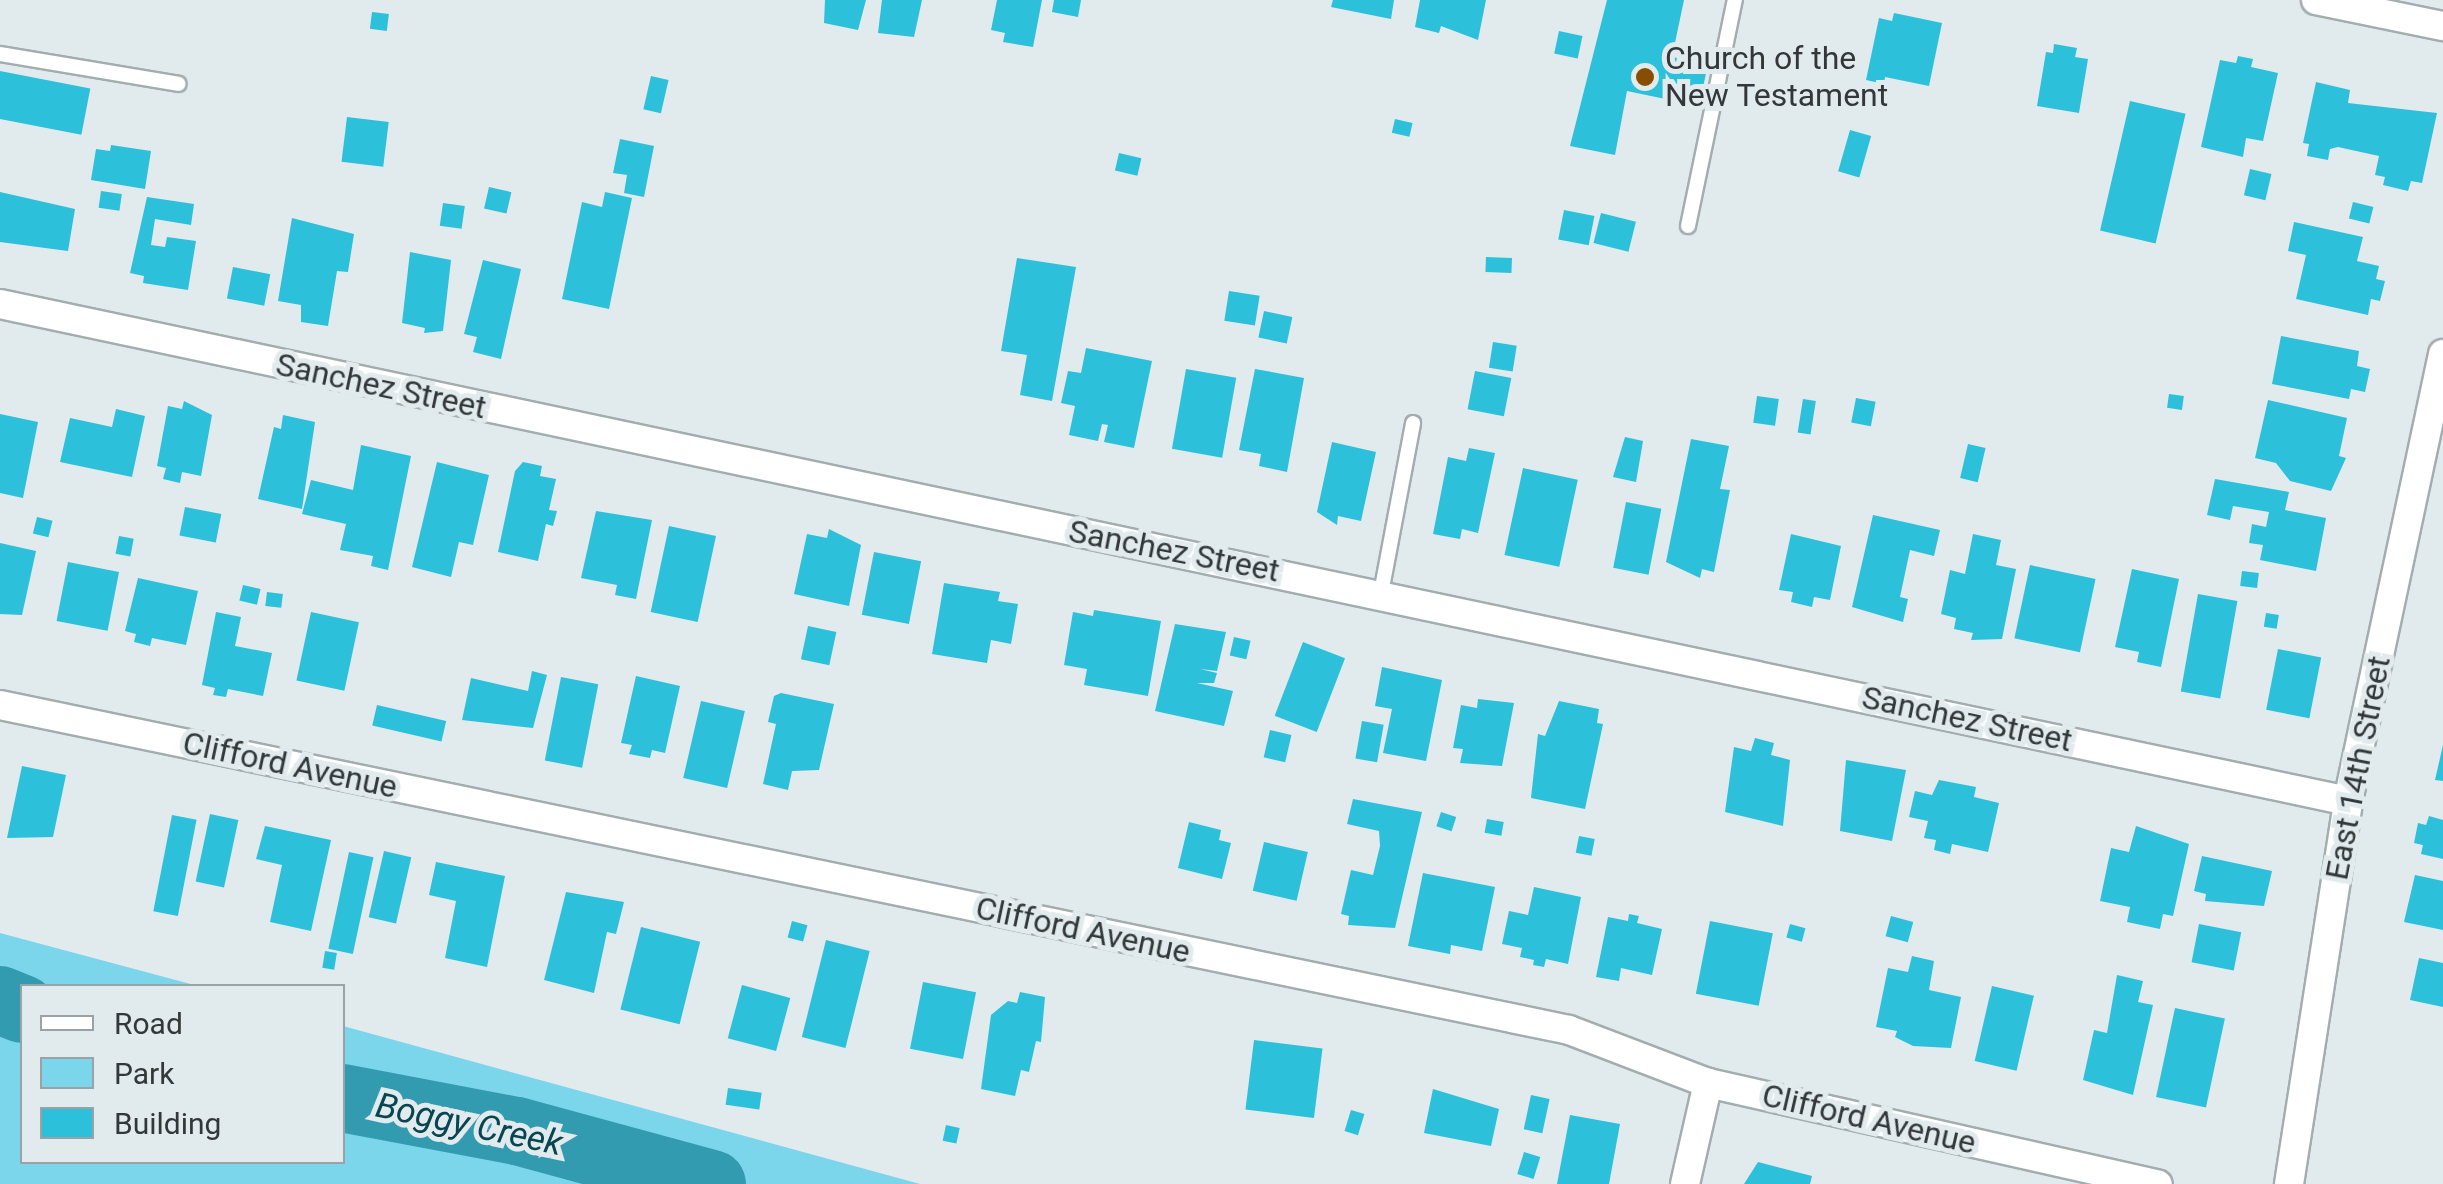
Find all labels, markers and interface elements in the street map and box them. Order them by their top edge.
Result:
place label: Church of the New Testament [1665,40,1889,115]
marker: Church of the New Testament [1634,66,1656,88]
street label: Sanchez Street [273,345,489,427]
street label: Sanchez Street [1065,512,1283,590]
street label: East 14th Street [2318,653,2398,883]
street label: Sanchez Street [1859,678,2075,760]
street label: Clifford Avenue [179,724,401,806]
street label: Clifford Avenue [972,889,1194,971]
legend [20,984,345,1164]
text: Road [114,1006,183,1041]
text: Park [114,1056,174,1091]
street label: Clifford Avenue [1758,1076,1980,1162]
water label: Boggy Creek [372,1085,566,1165]
text: Building [114,1106,221,1141]

